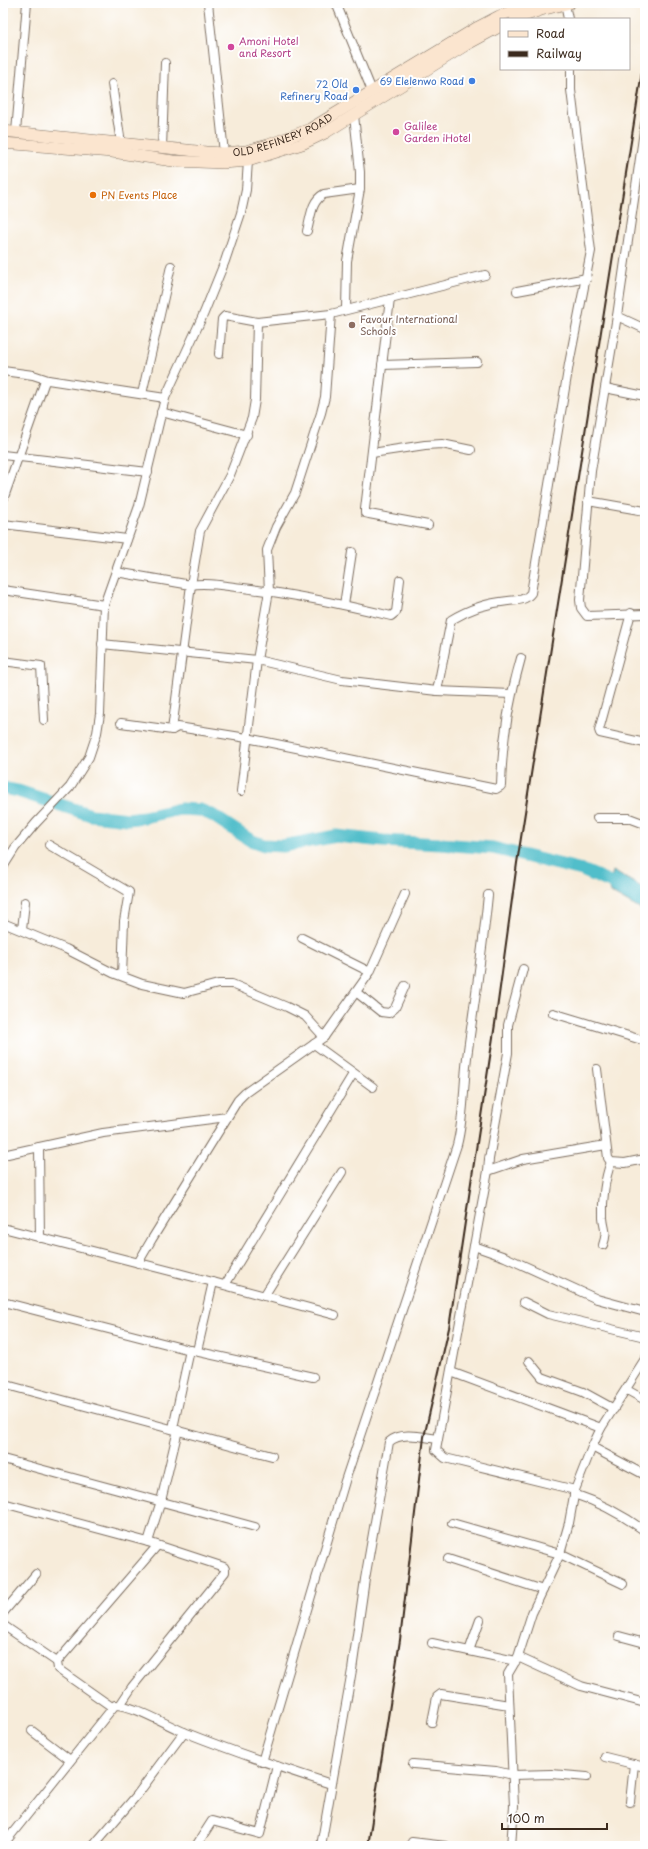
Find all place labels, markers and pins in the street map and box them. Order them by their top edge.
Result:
place label: Amoni Hotel and Resort [239,33,299,60]
marker: Amoni Hotel and Resort [226,42,236,52]
place label: 69 Elelenwo Road [380,73,464,88]
place label: 72 Old Refinery Road [280,76,348,104]
marker: 69 Elelenwo Road [467,76,477,86]
marker: 72 Old Refinery Road [351,85,361,95]
place label: Galilee Garden iHotel [404,118,471,145]
marker: Galilee Garden iHotel [391,127,401,137]
place label: PN Events Place [101,187,177,202]
marker: PN Events Place [88,190,98,200]
place label: Favour International Schools [360,311,458,338]
marker: Favour International Schools [347,320,357,330]

